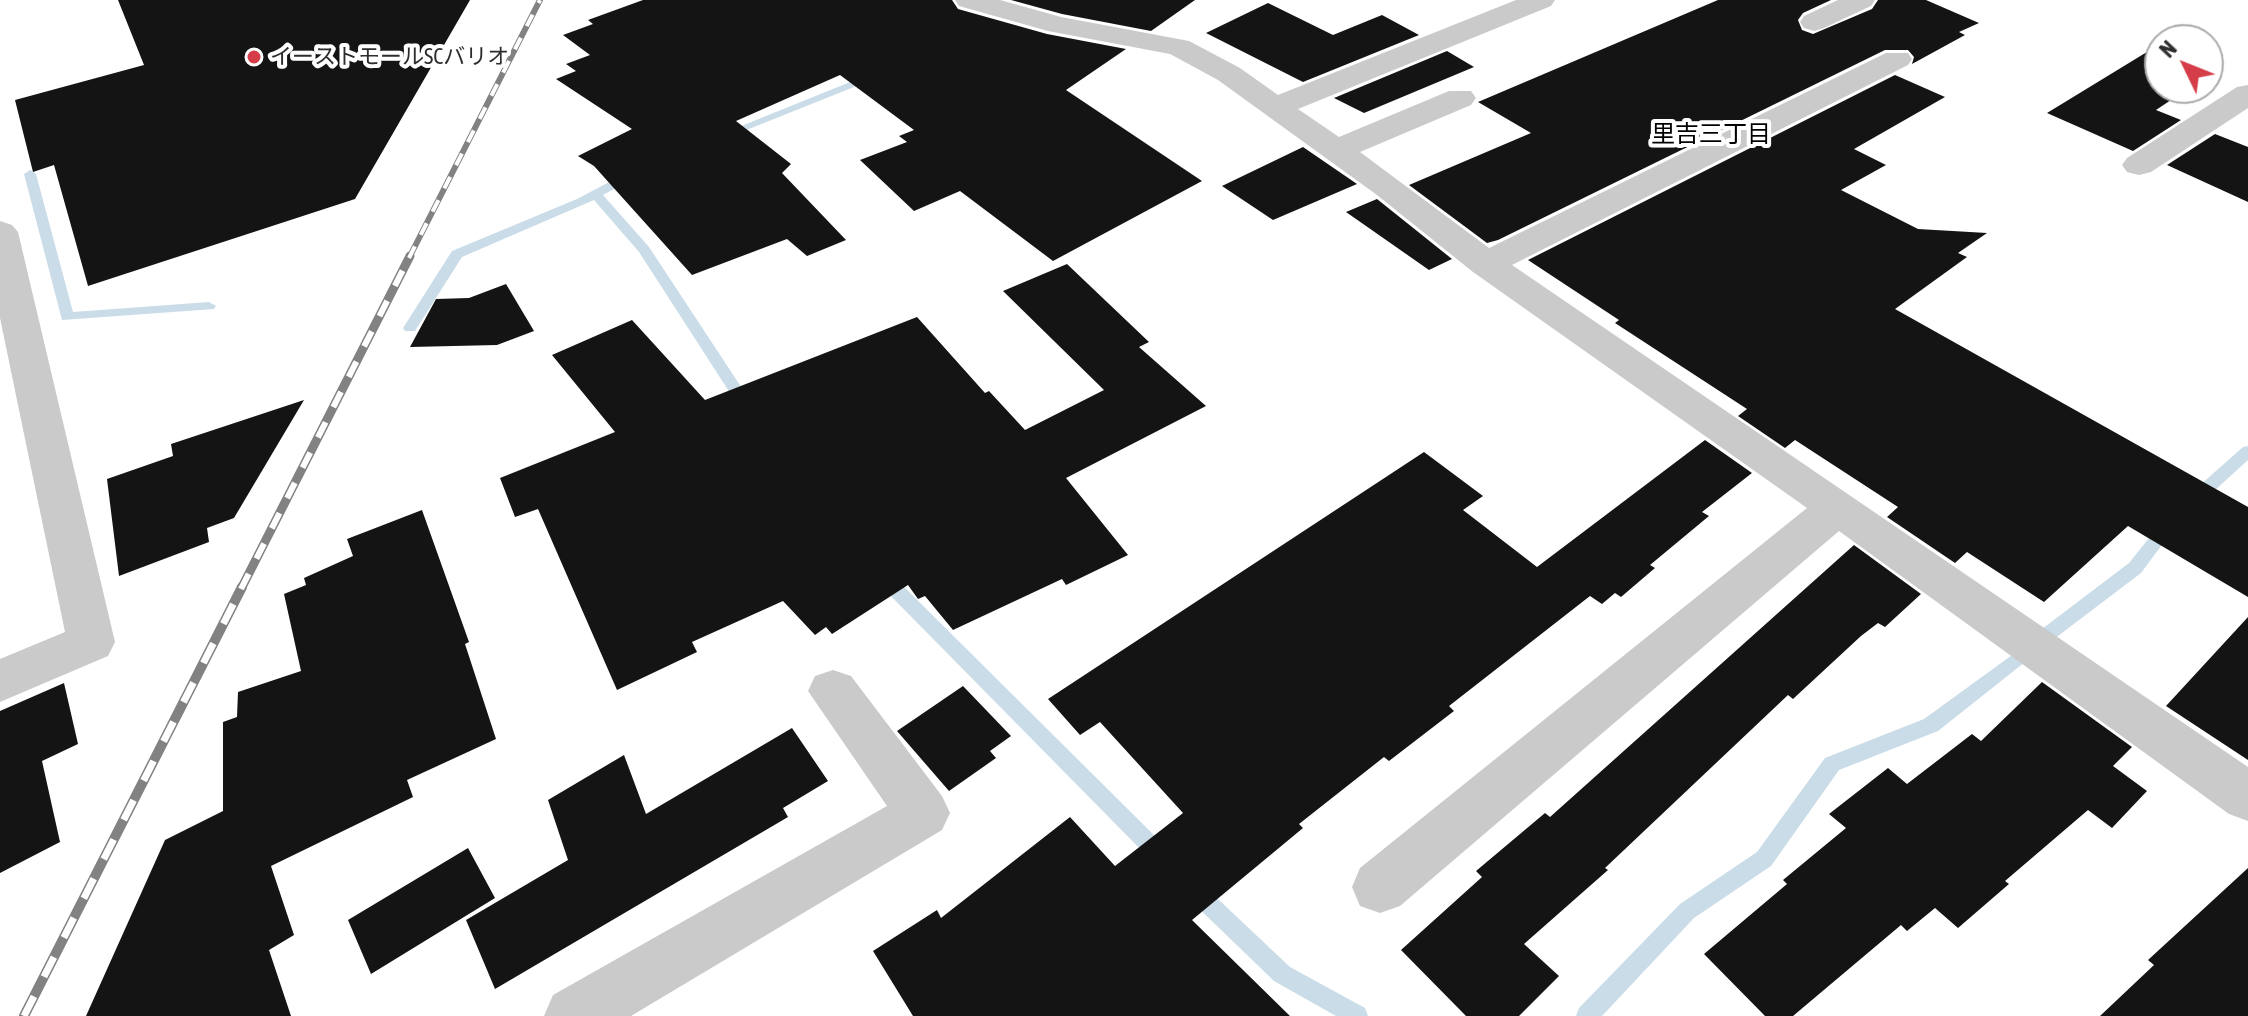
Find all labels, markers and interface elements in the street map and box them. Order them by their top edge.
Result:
north arrow [2144,24,2224,104]
text: N [2154,35,2182,63]
place label: イーストモールSCバリオ [270,44,509,70]
marker: イーストモールSCバリオ [245,48,263,66]
district label: 里吉三丁目 [1651,120,1771,148]

